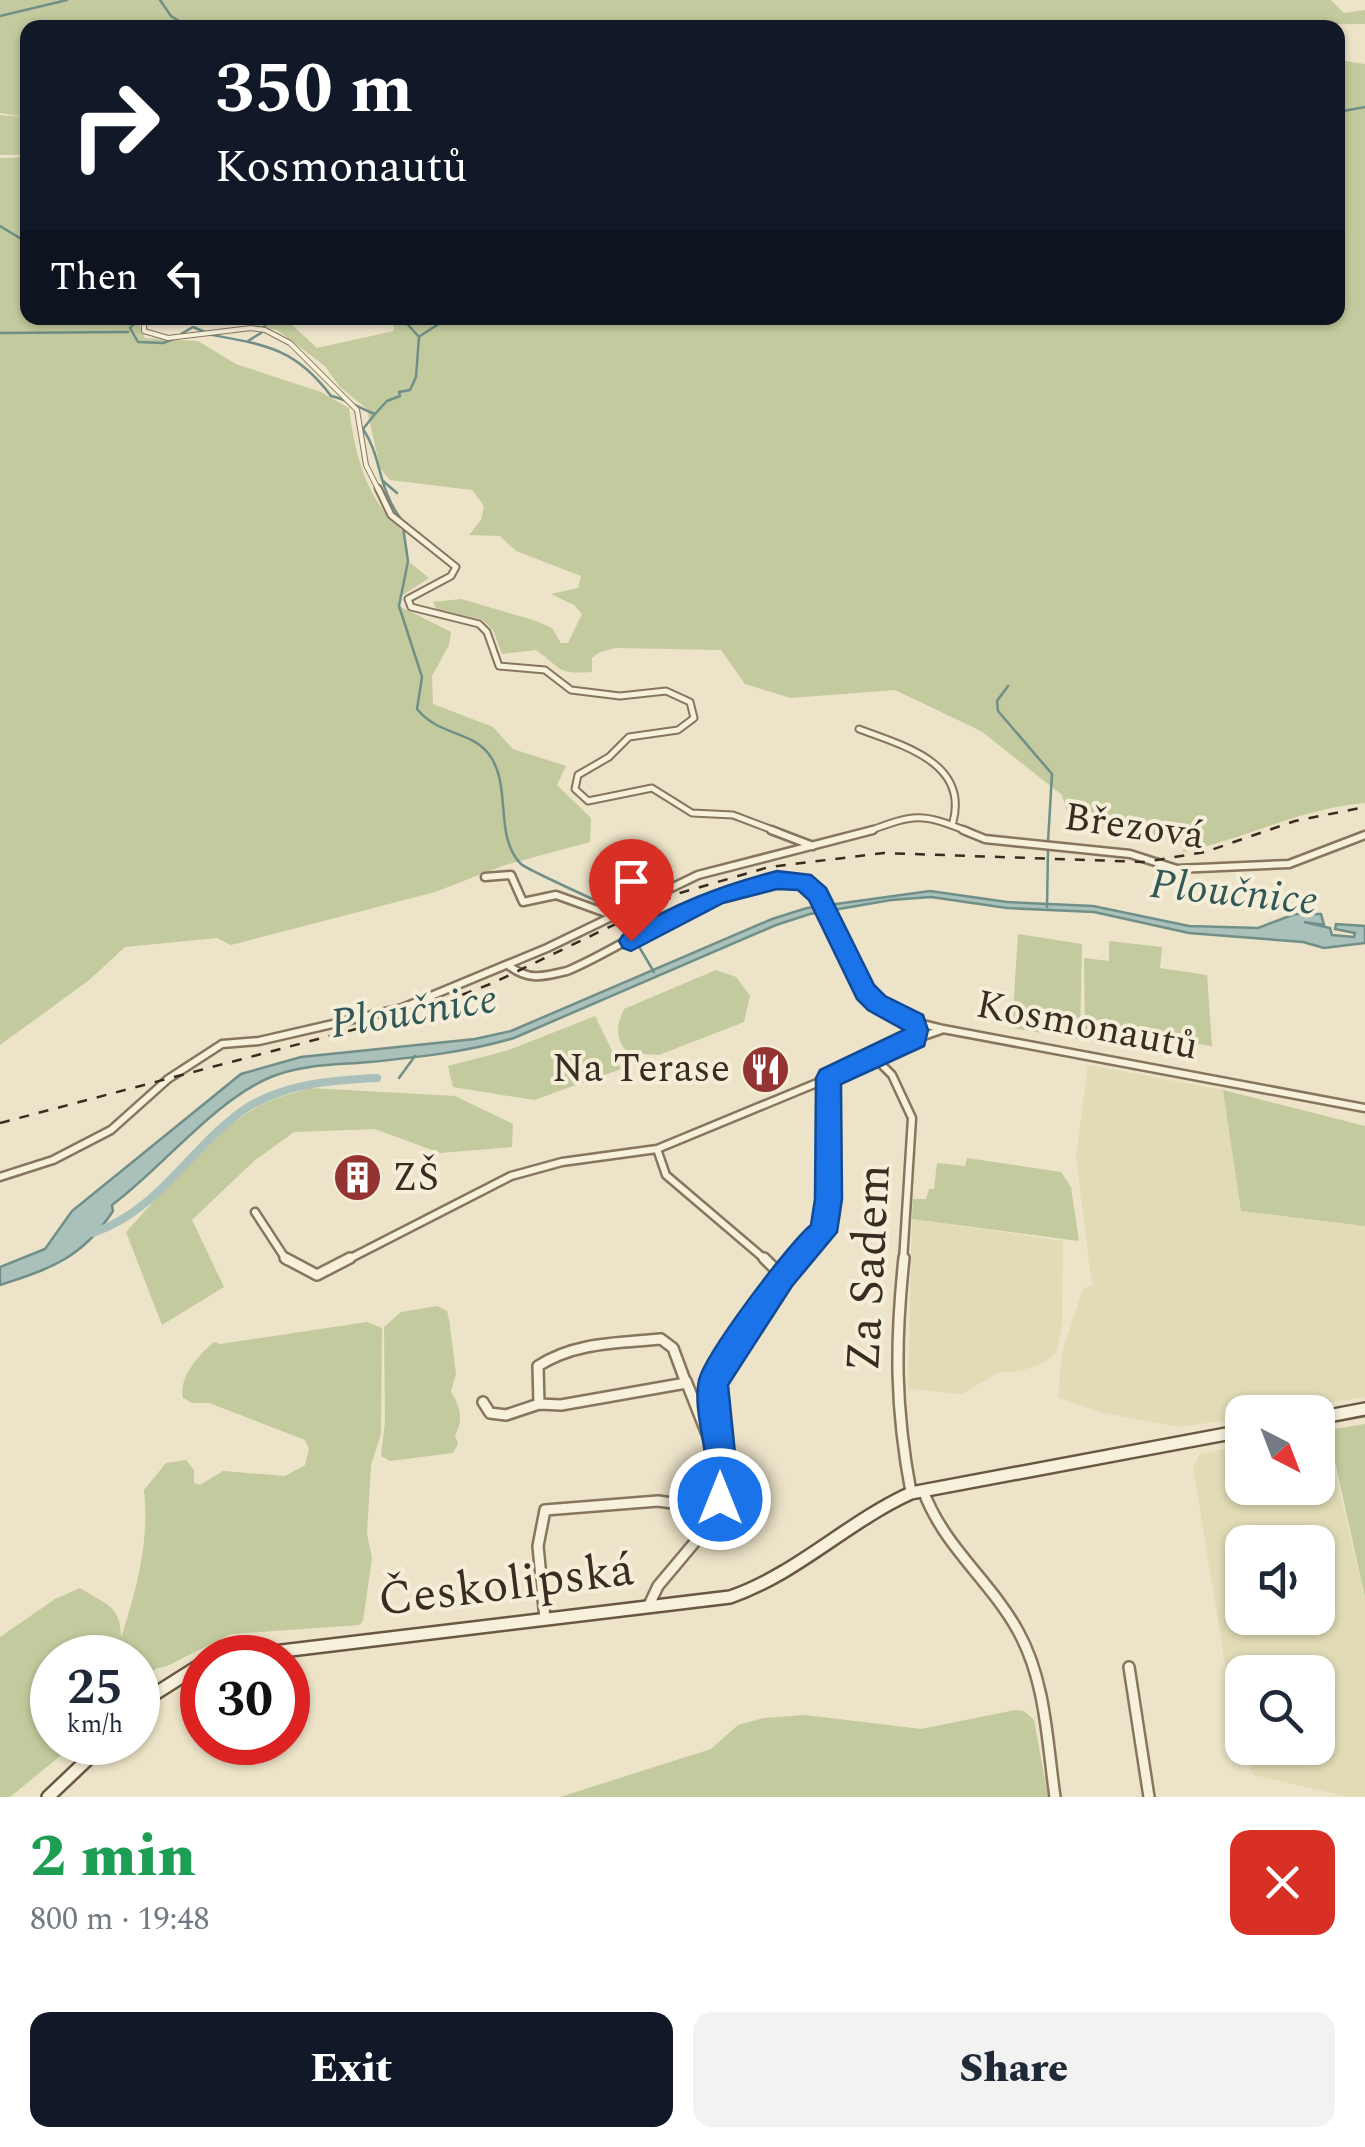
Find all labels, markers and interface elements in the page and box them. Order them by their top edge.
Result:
text: 350 m [215,37,413,143]
icon: right [50,60,180,190]
text: Kosmonautů [215,133,468,202]
text: Then [50,249,138,307]
icon: left [158,250,213,305]
street label: Březová [1060,787,1208,867]
pin [589,839,674,942]
water label: Ploučnice [1147,853,1321,933]
icon: arrive [604,854,659,909]
water label: Ploučnice [326,968,502,1056]
street label: Kosmonautů [971,975,1203,1077]
place label: Na Terase [552,1039,730,1100]
restaurant icon: Na Terase [739,1043,791,1095]
place label: ZŠ [392,1148,439,1209]
building icon: ZŠ [331,1152,383,1204]
street label: Za Sadem [827,1162,911,1374]
north arrow [1225,1395,1335,1505]
map controls [1225,1395,1335,1765]
position arrow [668,1447,772,1551]
button: sound [1225,1525,1335,1635]
street label: Českolipská [374,1533,638,1637]
speed limit sign: 30 [180,1635,310,1765]
text: 25 [67,1650,123,1726]
button: search [1225,1655,1335,1765]
text: km/h [67,1706,123,1744]
text: 2 min [30,1811,196,1903]
button: close [1230,1830,1335,1935]
text: 800 m · 19:48 [30,1895,210,1944]
button: Exit [30,2012,673,2127]
button: Share [693,2012,1335,2127]

